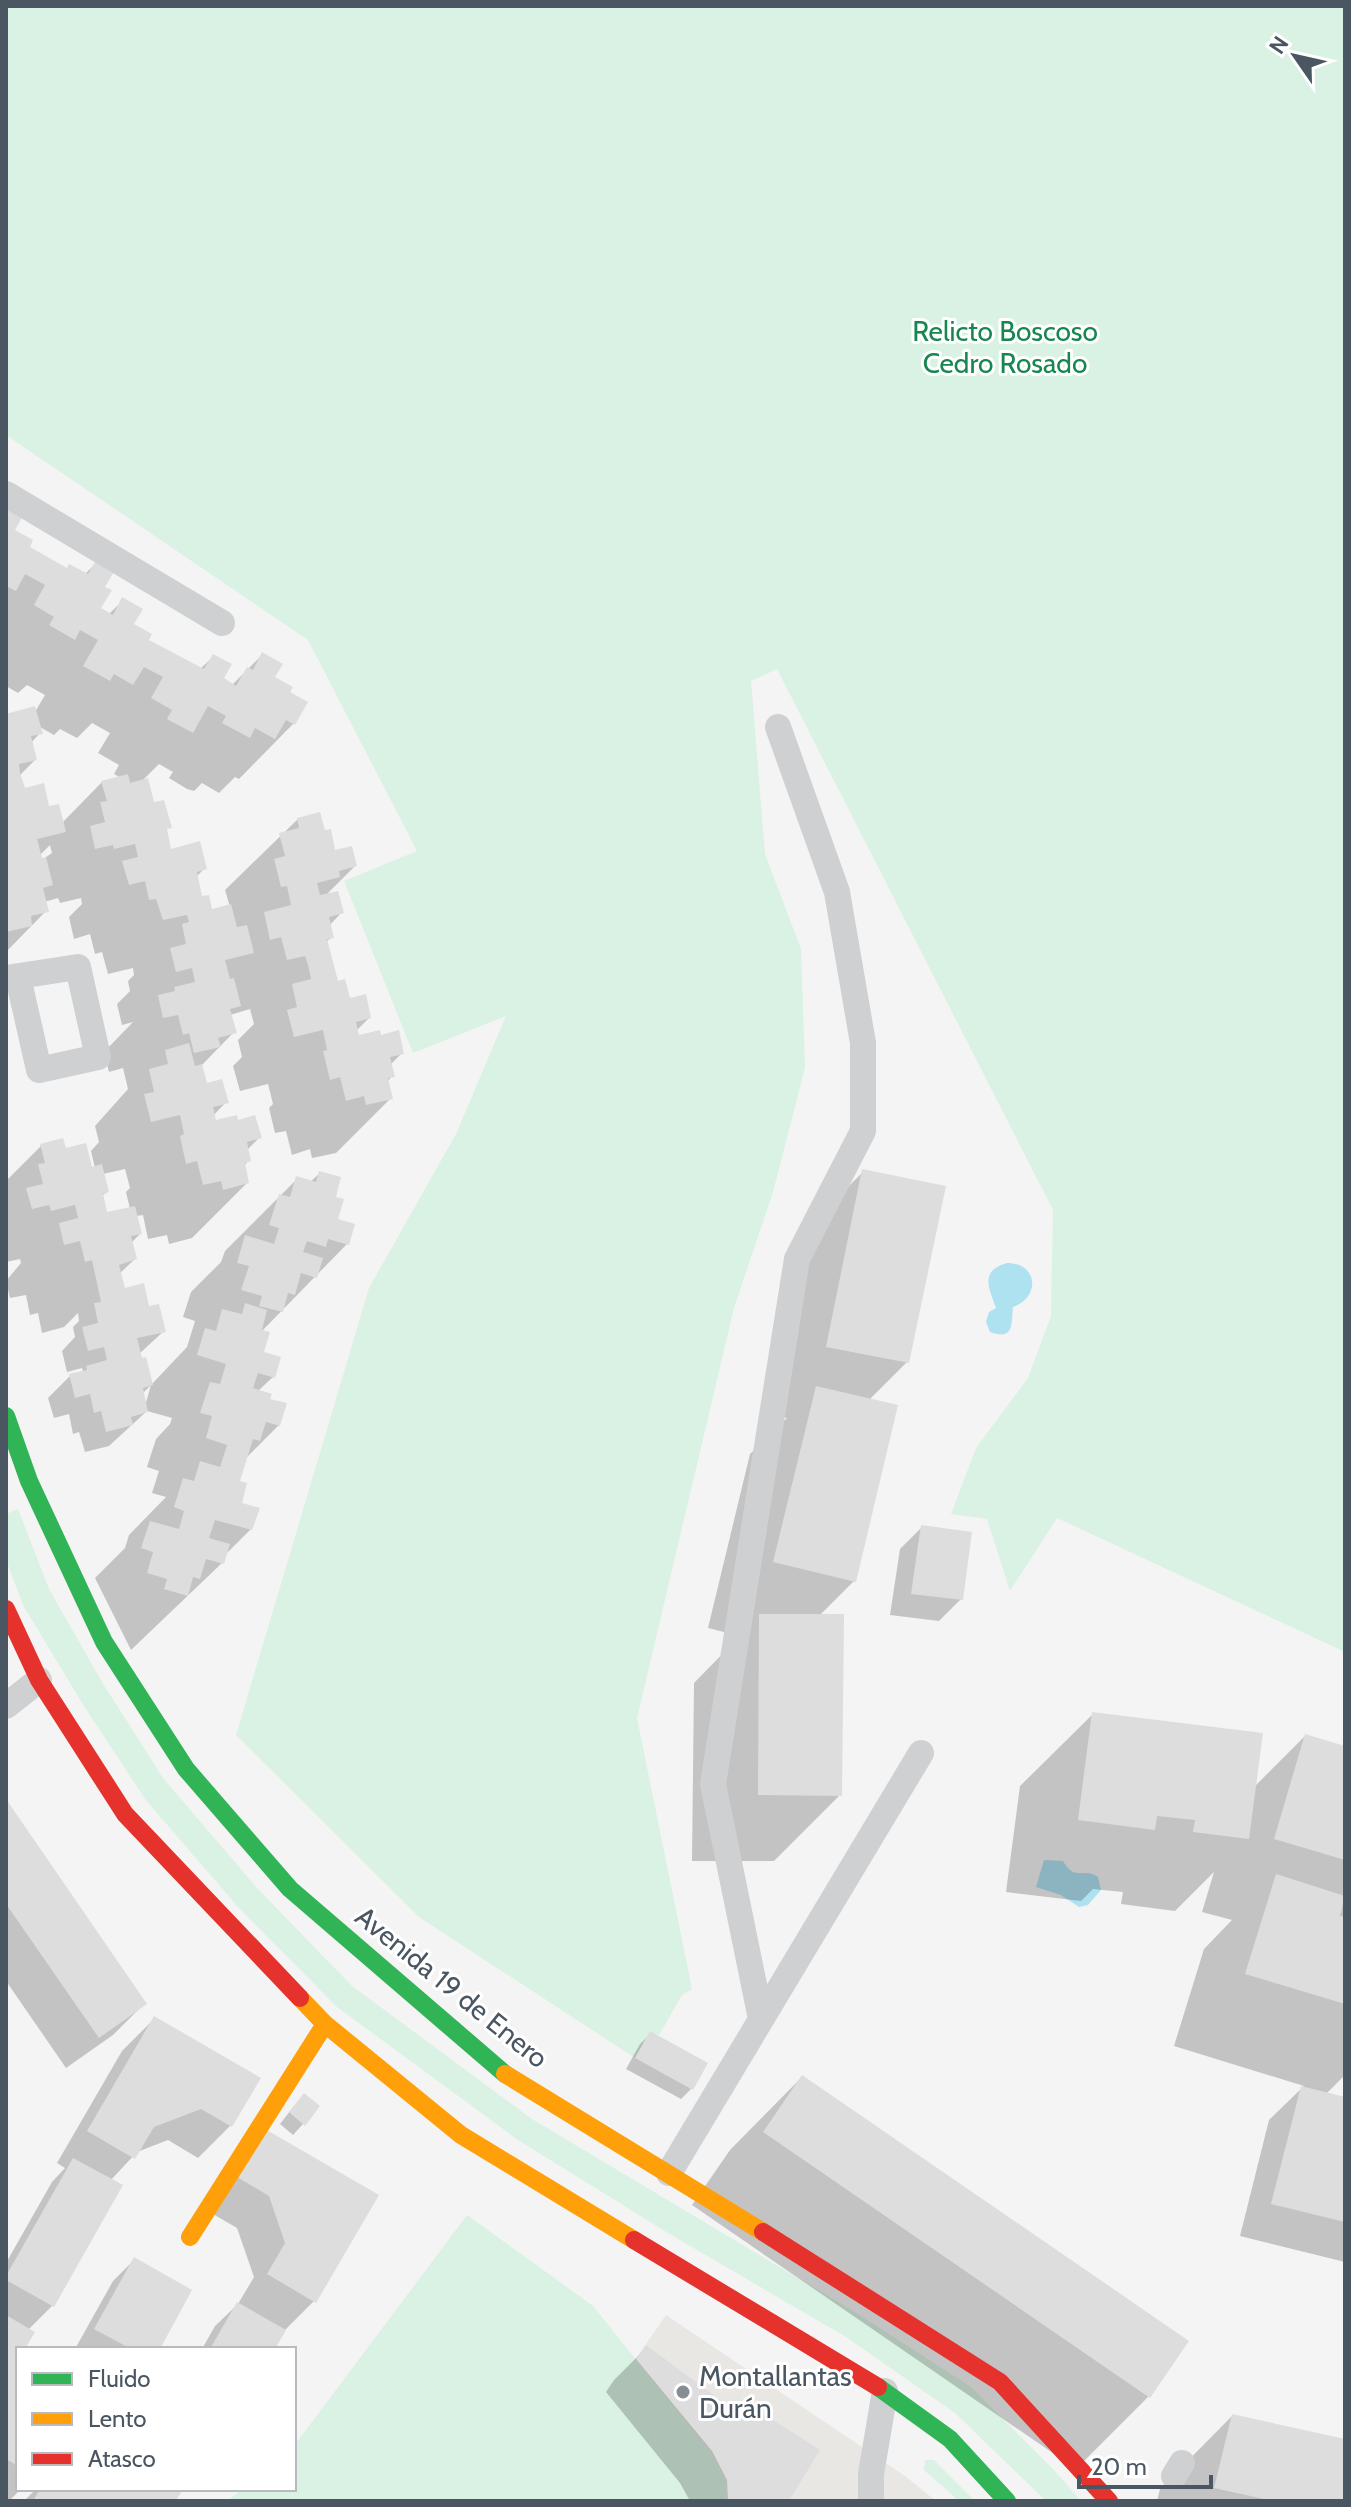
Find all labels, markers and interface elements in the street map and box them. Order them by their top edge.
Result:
north arrow [1255,16,1335,96]
text: N [1263,31,1294,59]
park label: Relicto Boscoso Cedro Rosado [912,314,1098,380]
street label: Avenida 19 de Enero [349,1899,555,2075]
legend [16,2347,296,2491]
place label: Montallantas Durán [699,2359,852,2425]
text: Fluido [88,2364,150,2393]
marker: Montallantas Durán [674,2383,692,2401]
text: Lento [88,2404,147,2433]
scale bar [1079,2439,1211,2489]
text: Atasco [88,2444,156,2473]
text: 20 m [1091,2452,1147,2481]

